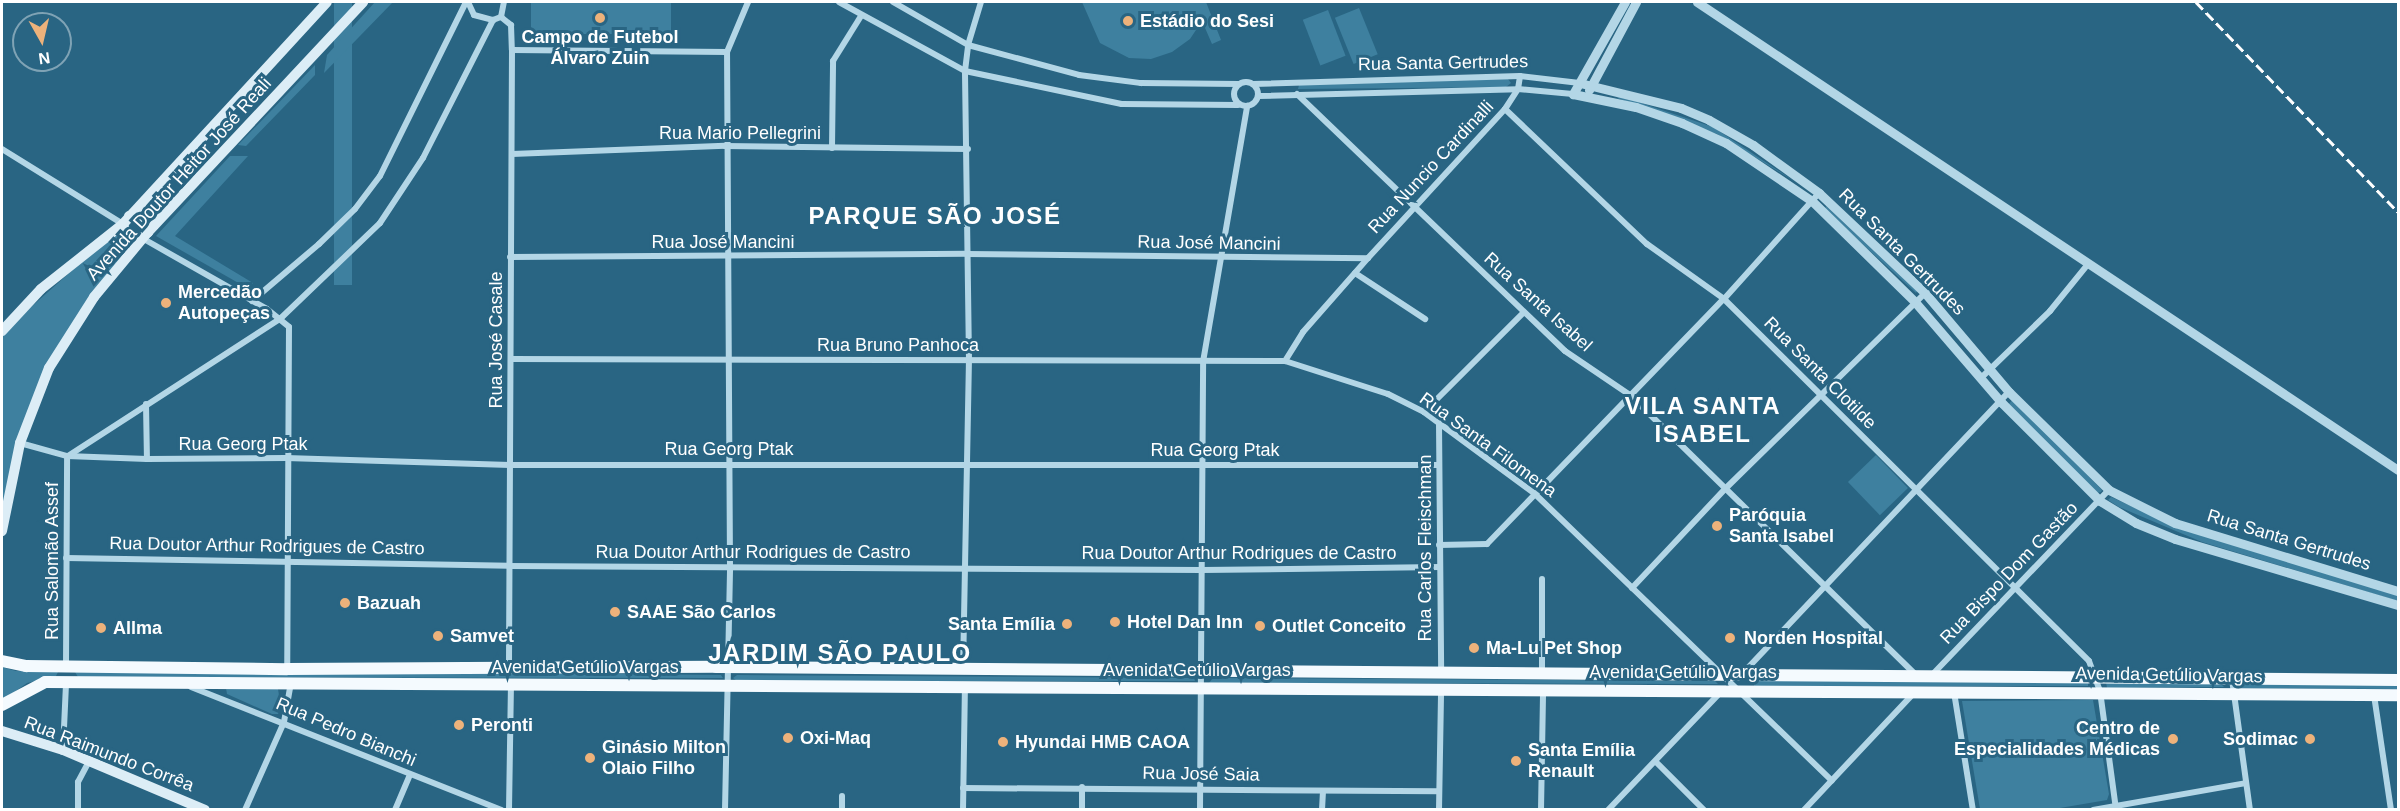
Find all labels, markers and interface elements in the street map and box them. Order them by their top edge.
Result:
place label: Estádio do Sesi [1140,10,1274,32]
marker: Campo de Futebol Álvaro Zuin [593,11,607,25]
north arrow [12,12,72,72]
marker: Estádio do Sesi [1121,14,1135,28]
place label: Campo de Futebol Álvaro Zuin [522,27,678,70]
text: N [37,49,51,68]
street label: Rua Santa Gertrudes [1358,51,1528,75]
street label: Avenida Doutor Heitor José Reali [82,73,276,285]
street label: Rua Nuncio Cardinalli [1364,96,1498,238]
street label: Rua Mario Pellegrini [659,122,821,144]
street label: Rua Santa Gertrudes [1834,184,1970,320]
district label: PARQUE SÃO JOSÉ [809,202,1061,230]
street label: Rua José Mancini [651,231,795,253]
street label: Rua José Mancini [1137,231,1281,255]
street label: Rua Santa Isabel [1479,248,1597,356]
street label: Rua José Casale [485,271,507,409]
place label: Mercedão Autopeças [178,282,270,324]
marker: Mercedão Autopeças [159,296,173,310]
street label: Rua Santa Clotilde [1759,312,1881,434]
street label: Rua Bruno Panhoca [817,334,979,356]
street label: Rua Santa Filomena [1415,388,1561,502]
district label: VILA SANTA ISABEL [1624,392,1782,448]
street label: Rua Georg Ptak [178,433,308,455]
street label: Rua Georg Ptak [664,438,794,460]
street label: Rua Georg Ptak [1150,439,1280,461]
street label: Rua Carlos Fleischman [1414,454,1436,642]
street label: Rua Salomão Assef [41,481,63,641]
street label: Rua Bispo Dom Gastão [1936,497,2082,649]
place label: Paróquia Santa Isabel [1729,505,1834,548]
street label: Rua Santa Gertrudes [2205,505,2373,575]
marker: Paróquia Santa Isabel [1710,519,1724,533]
street label: Rua Doutor Arthur Rodrigues de Castro [109,532,425,560]
street label: Rua Doutor Arthur Rodrigues de Castro [595,541,911,563]
street label: Rua Doutor Arthur Rodrigues de Castro [1081,542,1397,564]
place label: Bazuah [357,592,421,614]
marker: Bazuah [338,596,352,610]
place label: SAAE São Carlos [627,601,776,623]
marker: SAAE São Carlos [608,605,622,619]
place label: Hotel Dan Inn [1127,611,1243,633]
place label: Santa Emília [948,613,1055,635]
marker: Hotel Dan Inn [1108,615,1122,629]
place label: Outlet Conceito [1272,615,1406,637]
place label: Allma [113,617,162,639]
marker: Santa Emília [1060,617,1074,631]
marker: Outlet Conceito [1253,619,1267,633]
marker: Allma [94,621,108,635]
place label: Samvet [450,625,514,647]
place label: Norden Hospital [1744,627,1883,649]
marker: Samvet [431,629,445,643]
marker: Norden Hospital [1721,629,1739,647]
place label: Ma-Lu Pet Shop [1486,637,1622,659]
district label: JARDIM SÃO PAULO [708,639,972,667]
marker: Ma-Lu Pet Shop [1467,641,1481,655]
street label: Avenida Getúlio Vargas [491,656,679,678]
street label: Avenida Getúlio Vargas [1103,659,1291,681]
street label: Avenida Getúlio Vargas [1589,661,1777,683]
street label: Avenida Getúlio Vargas [2075,663,2263,687]
street label: Rua Pedro Bianchi [273,693,419,771]
street label: Rua Raimundo Corrêa [21,712,197,796]
place label: Peronti [471,714,533,736]
marker: Peronti [452,718,466,732]
place label: Centro de Especialidades Médicas [1954,718,2160,760]
place label: Oxi-Maq [800,727,871,749]
place label: Sodimac [2223,728,2298,750]
marker: Centro de Especialidades Médicas [2164,730,2182,748]
marker: Oxi-Maq [781,731,795,745]
place label: Hyundai HMB CAOA [1015,731,1190,753]
marker: Sodimac [2303,732,2317,746]
marker: Hyundai HMB CAOA [996,735,1010,749]
place label: Ginásio Milton Olaio Filho [602,737,726,780]
place label: Santa Emília Renault [1528,740,1635,783]
marker: Ginásio Milton Olaio Filho [583,751,597,765]
marker: Santa Emília Renault [1509,754,1523,768]
street label: Rua José Saia [1142,762,1260,786]

